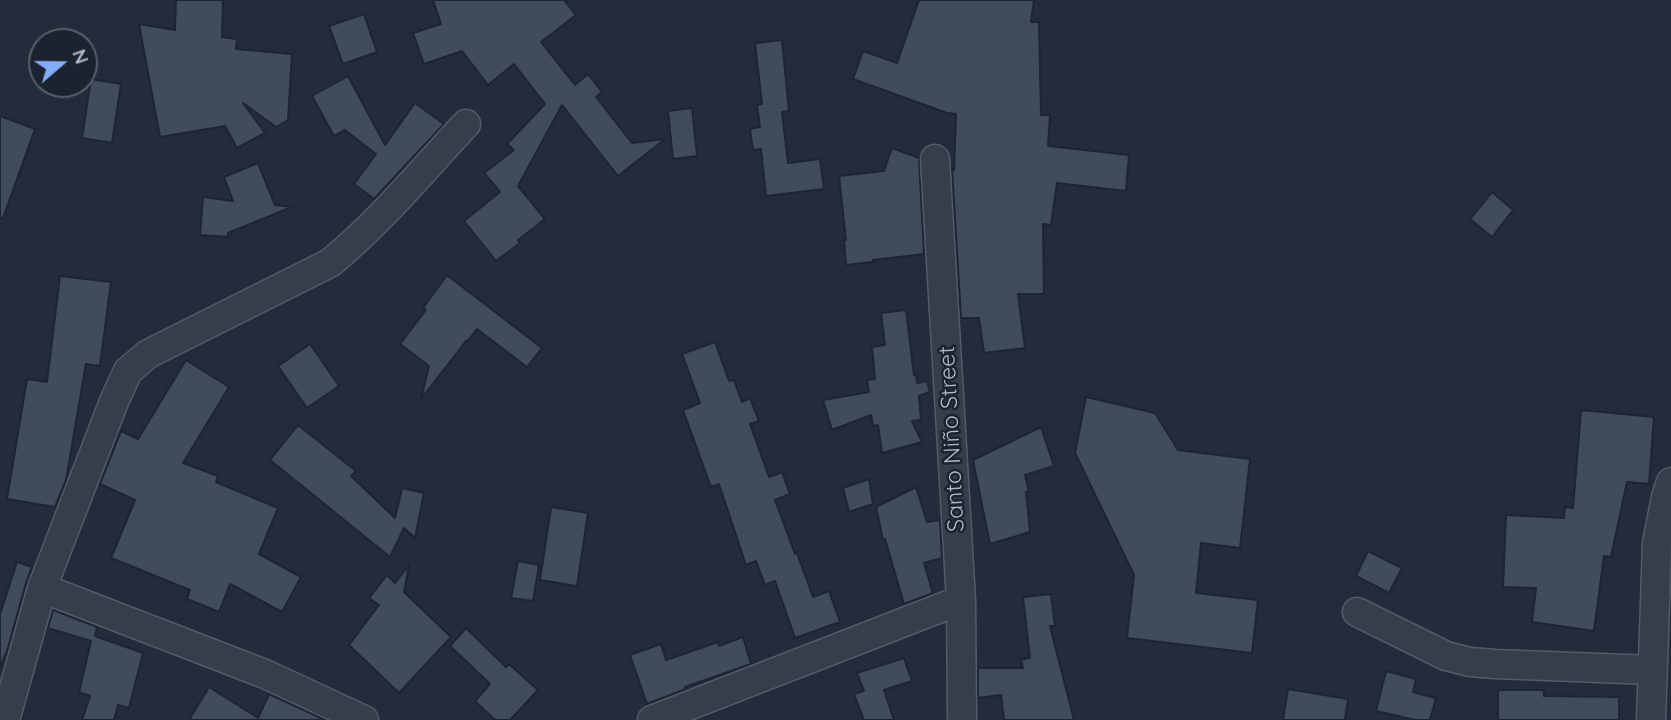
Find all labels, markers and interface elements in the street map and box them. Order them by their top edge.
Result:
north arrow [28,28,98,98]
text: N [67,46,95,67]
street label: Santo Niño Street [933,345,971,533]

